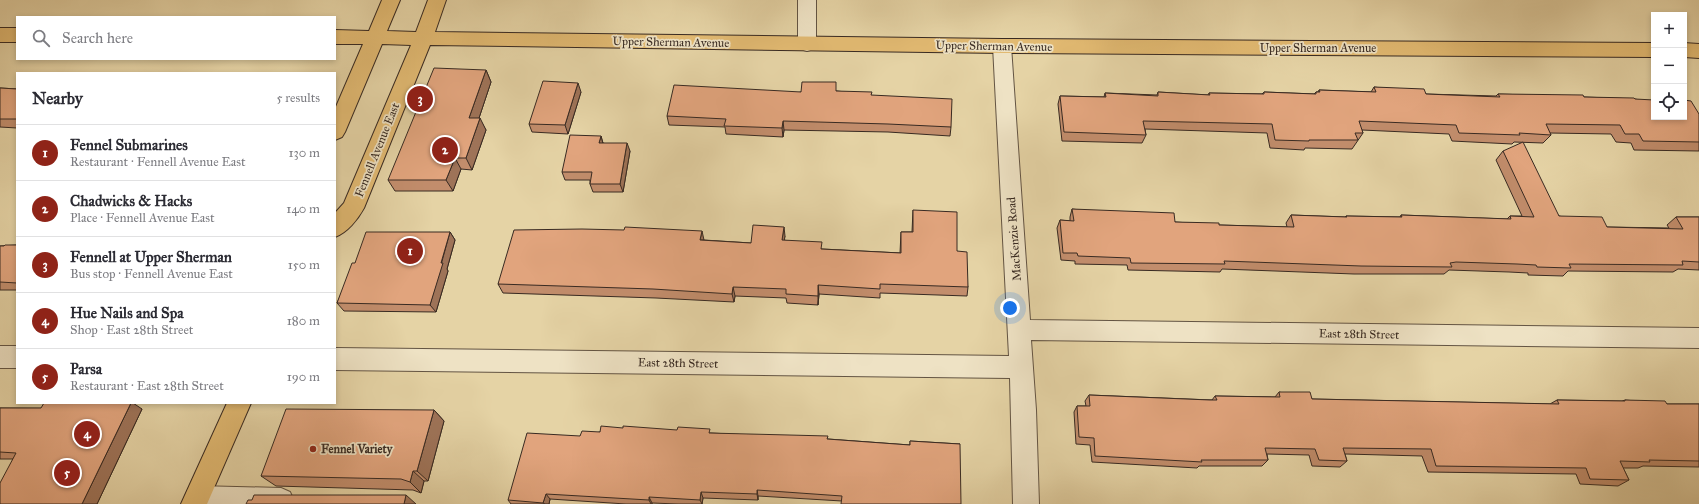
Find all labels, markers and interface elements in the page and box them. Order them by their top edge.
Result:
map controls [1651,12,1687,120]
button: + [1651,12,1687,48]
search box [16,16,336,60]
icon: search [30,27,52,49]
text: Search here [62,29,133,47]
street label: Upper Sherman Avenue [613,34,729,50]
street label: Upper Sherman Avenue [936,38,1052,54]
street label: Upper Sherman Avenue [1260,41,1376,55]
button: − [1651,48,1687,84]
pin: 3 [407,84,433,114]
button: locate [1651,84,1687,120]
text: Nearby [32,88,83,109]
text: 5 results [276,90,320,106]
street label: Fennell Avenue East [352,100,403,199]
pin: 2 [432,135,458,165]
text: Fennel Submarines [70,136,188,154]
text: 1 [42,145,48,161]
text: 130 m [288,145,320,161]
text: Restaurant · Fennell Avenue East [70,154,246,170]
text: Chadwicks & Hacks [70,192,192,210]
street label: MacKenzie Road [1004,197,1024,281]
text: 2 [42,201,48,217]
text: 140 m [286,201,320,217]
text: Place · Fennell Avenue East [70,210,215,226]
pin: 1 [397,236,423,266]
text: Fennell at Upper Sherman [70,248,232,266]
text: 3 [42,257,48,273]
text: 150 m [288,257,320,273]
text: Bus stop · Fennell Avenue East [70,266,233,282]
your location [1000,298,1020,318]
text: Hue Nails and Spa [70,304,184,322]
text: 4 [41,313,49,329]
text: 180 m [287,313,320,329]
text: Shop · East 28th Street [70,322,193,338]
street label: East 28th Street [1319,326,1400,342]
street label: East 28th Street [638,355,719,371]
text: Parsa [70,360,102,378]
text: 5 [42,369,48,385]
text: 190 m [287,369,320,385]
text: Restaurant · East 28th Street [70,378,224,394]
pin: 4 [74,419,100,449]
place label: Fennel Variety [321,442,394,457]
marker: Fennel Variety [308,444,318,454]
pin: 5 [54,458,80,488]

